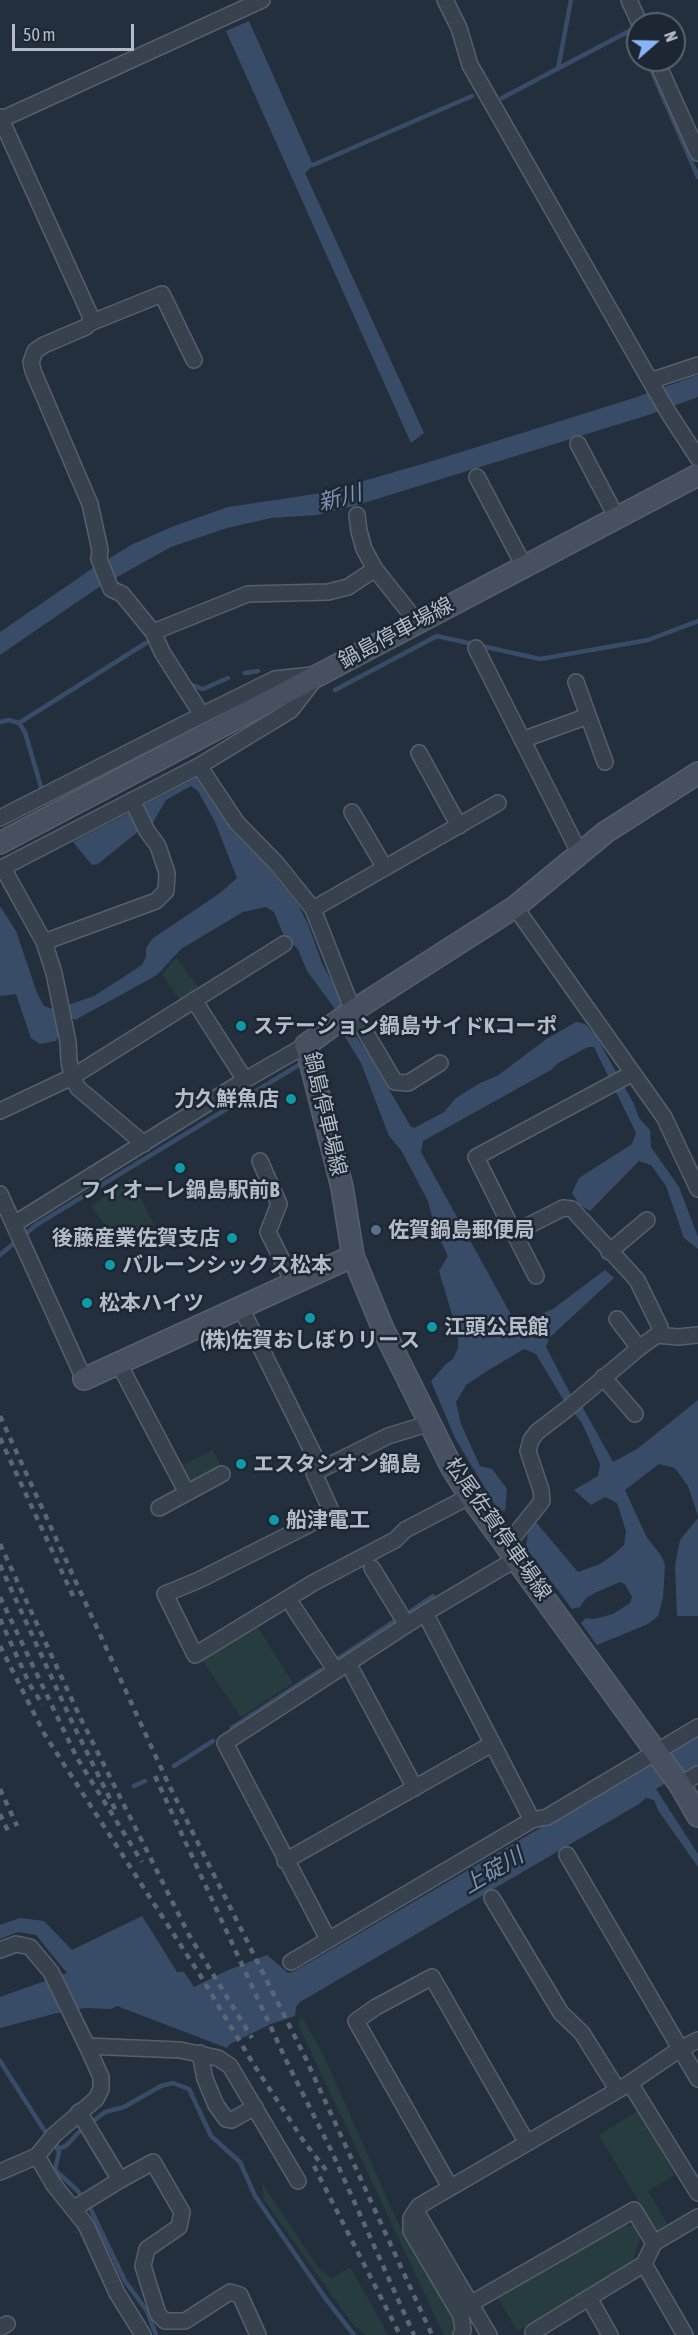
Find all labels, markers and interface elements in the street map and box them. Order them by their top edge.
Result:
scale bar [15,12,136,50]
north arrow [626,12,686,72]
text: 50 m [23,24,55,45]
text: N [661,29,681,44]
water label: 新川 [315,480,365,516]
street label: 鍋島停車場線 [334,592,458,674]
place label: ステーション鍋島サイドKコーポ [253,1013,557,1039]
marker: ステーション鍋島サイドKコーポ [234,1019,248,1033]
street label: 鍋島停車場線 [299,1050,351,1178]
place label: 力久鮮魚店 [174,1086,279,1112]
marker: 力久鮮魚店 [284,1092,298,1106]
marker: フィオーレ鍋島駅前B [173,1161,187,1175]
place label: フィオーレ鍋島駅前B [81,1177,279,1203]
place label: 佐賀鍋島郵便局 [388,1217,535,1243]
marker: 佐賀鍋島郵便局 [369,1223,383,1237]
place label: 後藤産業佐賀支店 [52,1225,220,1251]
marker: 後藤産業佐賀支店 [225,1231,239,1245]
place label: バルーンシックス松本 [122,1252,332,1278]
marker: バルーンシックス松本 [103,1258,117,1272]
place label: 松本ハイツ [99,1290,204,1316]
marker: 松本ハイツ [80,1296,94,1310]
marker: (株)佐賀おしぼりリース [303,1311,317,1325]
place label: 江頭公民館 [444,1314,549,1340]
marker: 江頭公民館 [425,1320,439,1334]
place label: (株)佐賀おしぼりリース [200,1327,420,1353]
place label: エスタシオン鍋島 [253,1451,421,1477]
street label: 松尾佐賀停車場線 [439,1453,557,1605]
marker: エスタシオン鍋島 [234,1457,248,1471]
place label: 船津電工 [286,1507,370,1533]
marker: 船津電工 [267,1513,281,1527]
water label: 上碇川 [458,1843,528,1899]

